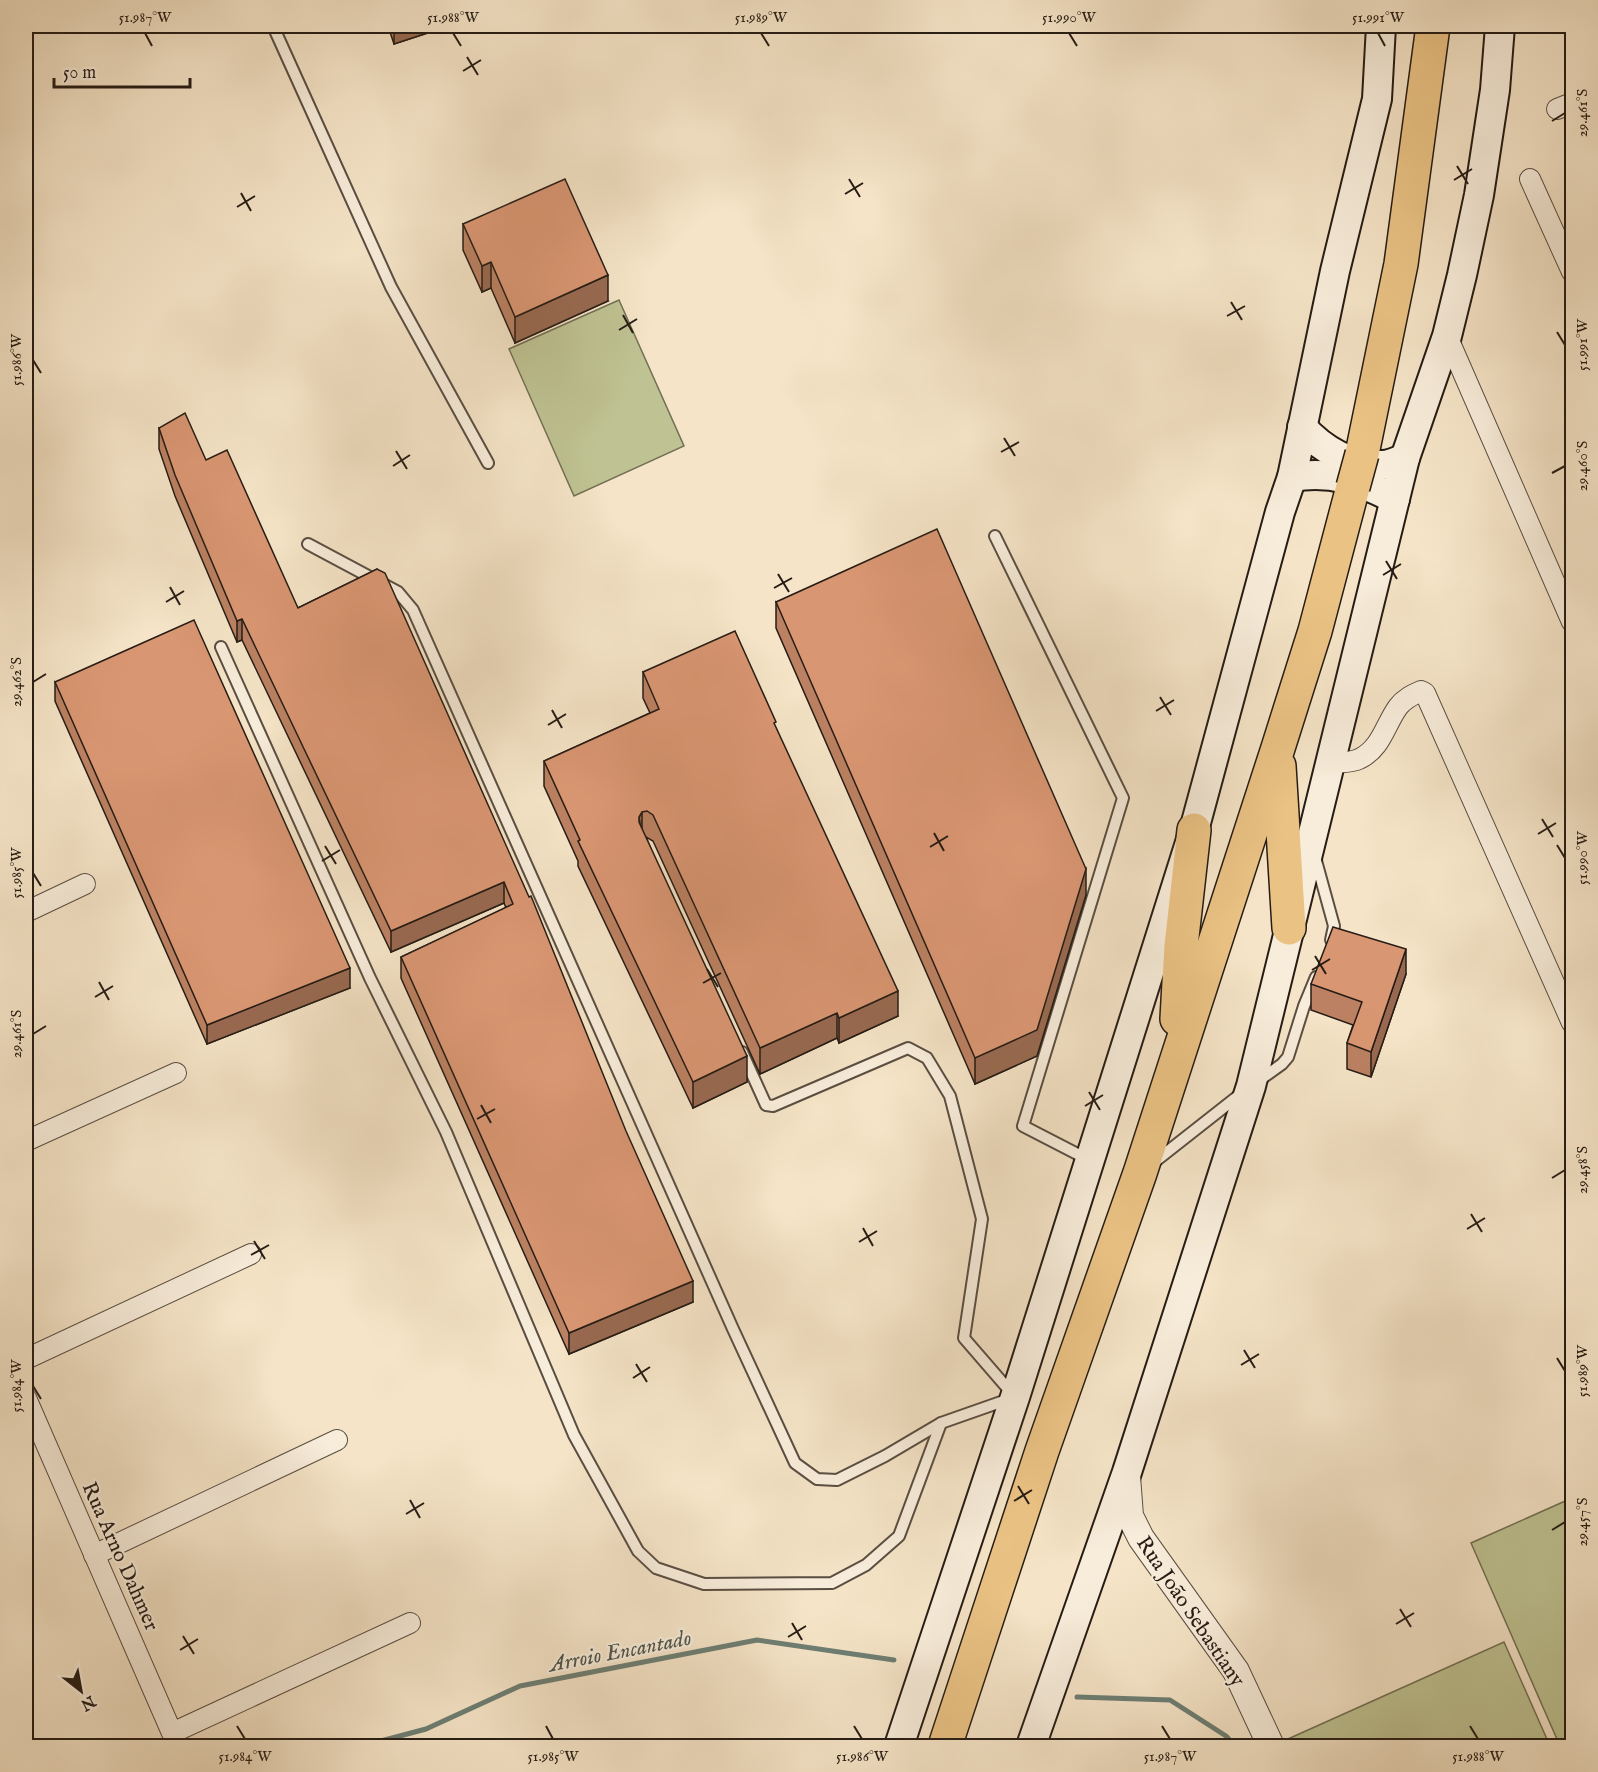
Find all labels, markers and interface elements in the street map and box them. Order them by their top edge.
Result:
text: 51.987°W [119,8,172,27]
text: 51.988°W [427,8,479,27]
text: 51.989°W [735,8,788,27]
text: 51.990°W [1042,8,1097,27]
text: 51.991°W [1352,8,1405,27]
scale bar [54,51,190,89]
text: 50 m [63,62,96,85]
text: 29.461°S [1573,89,1592,137]
text: 51.991°W [1573,318,1592,371]
text: 51.986°W [7,333,26,386]
text: 29.460°S [1573,441,1592,491]
text: 29.462°S [7,657,26,707]
text: 51.990°W [1573,830,1592,885]
text: 51.985°W [7,847,26,899]
text: 29.461°S [7,1010,26,1058]
text: 29.458°S [1573,1146,1592,1194]
text: 51.989°W [1573,1344,1592,1397]
text: 51.984°W [7,1359,26,1413]
street label: Rua Arno Dahmer [75,1478,165,1635]
text: 29.457°S [1573,1497,1592,1547]
street label: Rua João Sebastiany [1129,1531,1251,1693]
water label: Arroio Encantado [545,1624,694,1680]
north arrow [51,1661,111,1721]
text: N [76,1689,100,1714]
text: 51.984°W [218,1747,272,1766]
text: 51.985°W [527,1747,579,1766]
text: 51.986°W [836,1747,889,1766]
text: 51.987°W [1144,1747,1197,1766]
text: 51.988°W [1452,1747,1504,1766]

